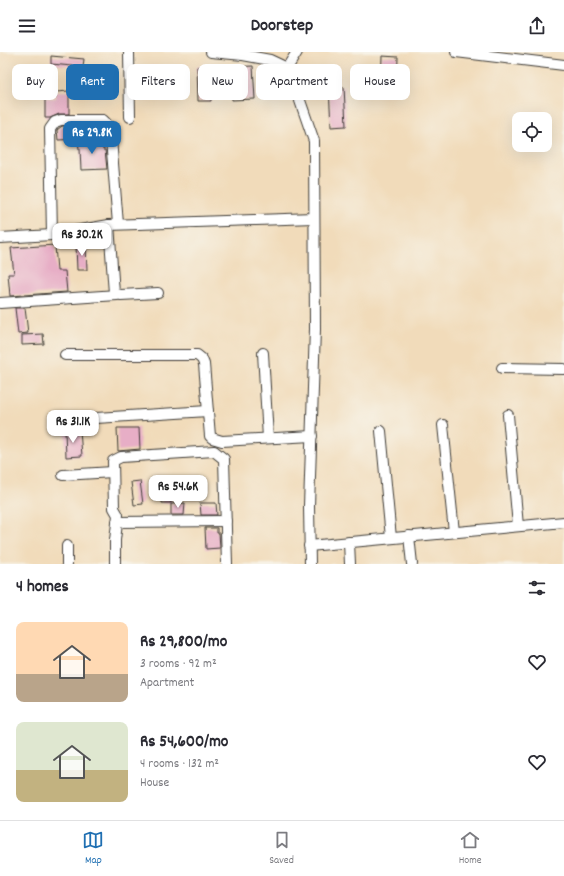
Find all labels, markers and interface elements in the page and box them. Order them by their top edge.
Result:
text: Doorstep [251,14,313,39]
icon: menu [16,15,38,37]
icon: share [526,15,548,37]
chip: Buy [12,64,58,100]
chip: Rent [66,64,119,100]
chip: Filters [127,64,190,100]
chip: New [198,64,248,100]
chip: Apartment [256,64,342,100]
chip: House [350,64,410,100]
map controls [512,112,552,152]
button: locate [512,112,552,152]
pin: Rs 29.8K [51,121,133,155]
text: Rs 29.8K [72,124,112,143]
pin: Rs 30.2K [41,223,123,257]
text: Rs 30.2K [61,226,103,245]
pin: Rs 31.1K [32,410,114,444]
text: Rs 31.1K [56,413,90,432]
pin: Rs 54.6K [137,475,219,509]
text: Rs 54.6K [158,478,198,497]
text: 4 homes [16,576,69,600]
icon: filters [526,577,548,599]
text: Rs 29,800/mo [140,631,227,655]
icon: home [48,638,96,686]
icon: heart [526,651,548,673]
text: 3 rooms · 92 m² [140,655,217,674]
text: Apartment [140,674,194,693]
text: Rs 54,600/mo [140,731,228,755]
icon: home [48,738,96,786]
icon: heart [526,751,548,773]
text: 4 rooms · 132 m² [140,755,219,774]
text: House [140,774,169,793]
tab: Map [82,829,104,869]
tab: Saved [269,829,294,869]
tab: Home [459,829,482,869]

